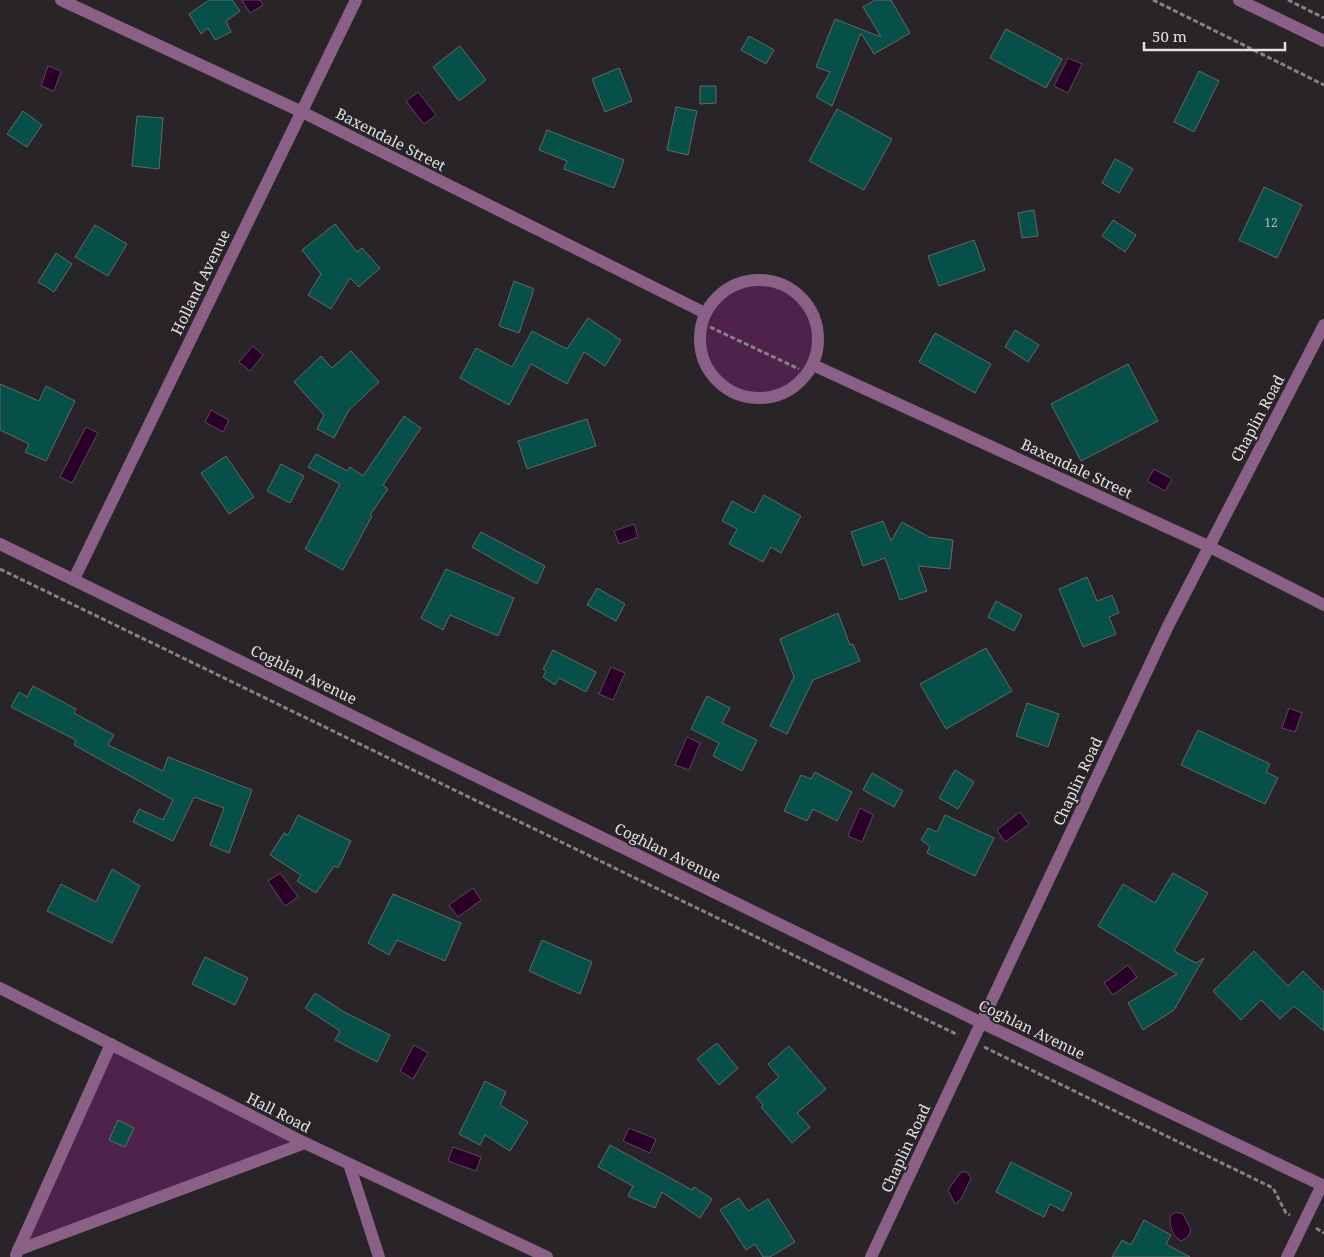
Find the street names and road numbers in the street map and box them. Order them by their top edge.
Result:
street label: Baxendale Street [333,103,449,175]
street label: Holland Avenue [166,226,234,338]
street label: Chaplin Road [1226,371,1288,465]
street label: Baxendale Street [1018,433,1136,503]
street label: Coghlan Avenue [248,640,360,708]
street label: Chaplin Road [1048,733,1106,829]
street label: Coghlan Avenue [612,818,724,886]
street label: Coghlan Avenue [976,995,1088,1063]
street label: Hall Road [243,1087,315,1137]
street label: Chaplin Road [876,1100,934,1196]

